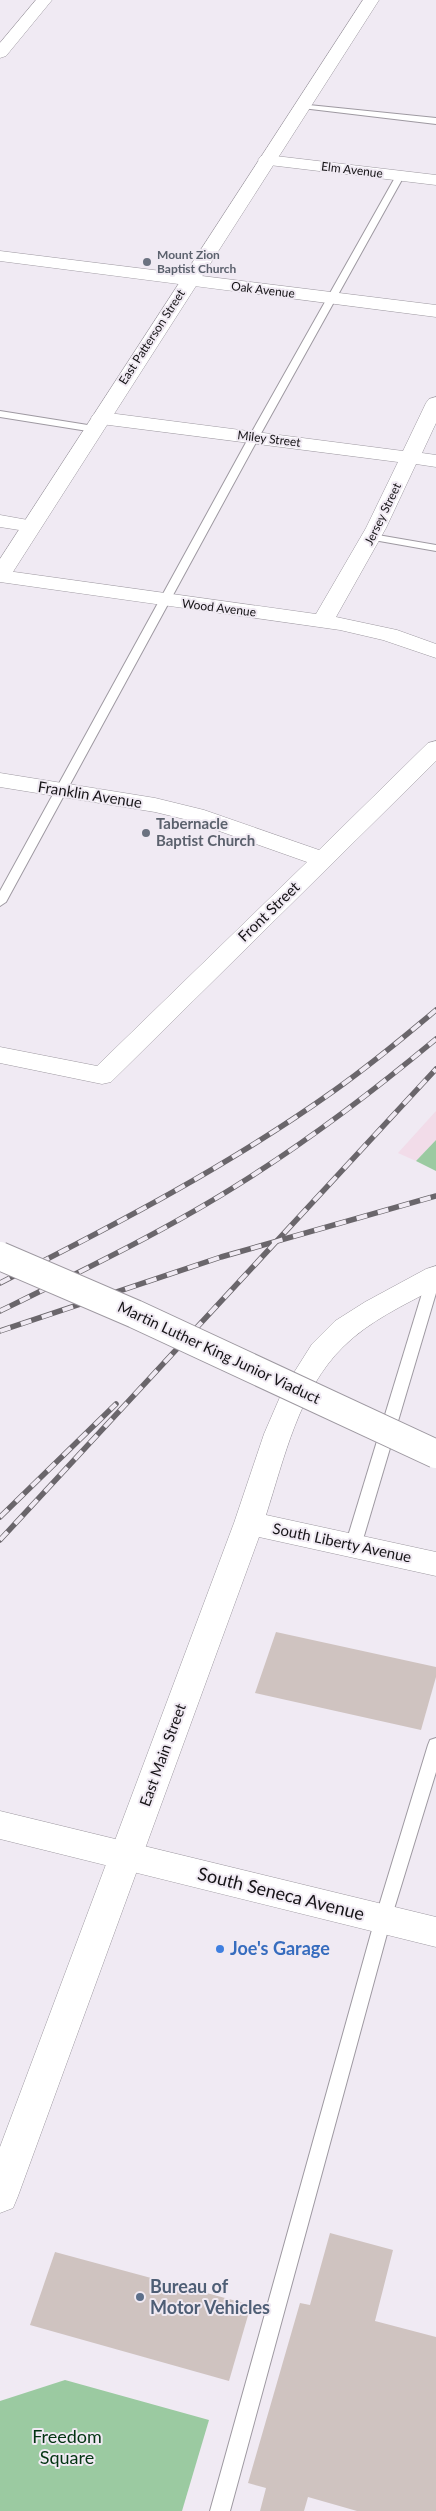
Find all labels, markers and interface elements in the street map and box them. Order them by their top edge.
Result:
street label: Elm Avenue [320,158,384,181]
place label: Mount Zion Baptist Church [157,247,237,276]
marker: Mount Zion Baptist Church [141,256,153,268]
street label: Oak Avenue [230,278,296,301]
street label: East Patterson Street [115,286,188,387]
street label: Miley Street [237,427,302,450]
street label: Jersey Street [361,480,404,547]
street label: Wood Avenue [181,596,257,619]
street label: Franklin Avenue [37,777,144,811]
place label: Tabernacle Baptist Church [156,814,255,849]
marker: Tabernacle Baptist Church [140,827,152,839]
street label: Front Street [234,877,303,945]
street label: Martin Luther King Junior Viaduct [115,1297,324,1407]
street label: South Liberty Avenue [271,1519,413,1566]
street label: East Main Street [135,1700,189,1809]
street label: South Seneca Avenue [196,1862,367,1924]
place label: Joe's Garage [230,1937,330,1959]
marker: Joe's Garage [214,1943,226,1955]
place label: Bureau of Motor Vehicles [150,2275,270,2318]
marker: Bureau of Motor Vehicles [134,2291,146,2303]
park label: Freedom Square [32,2425,102,2468]

